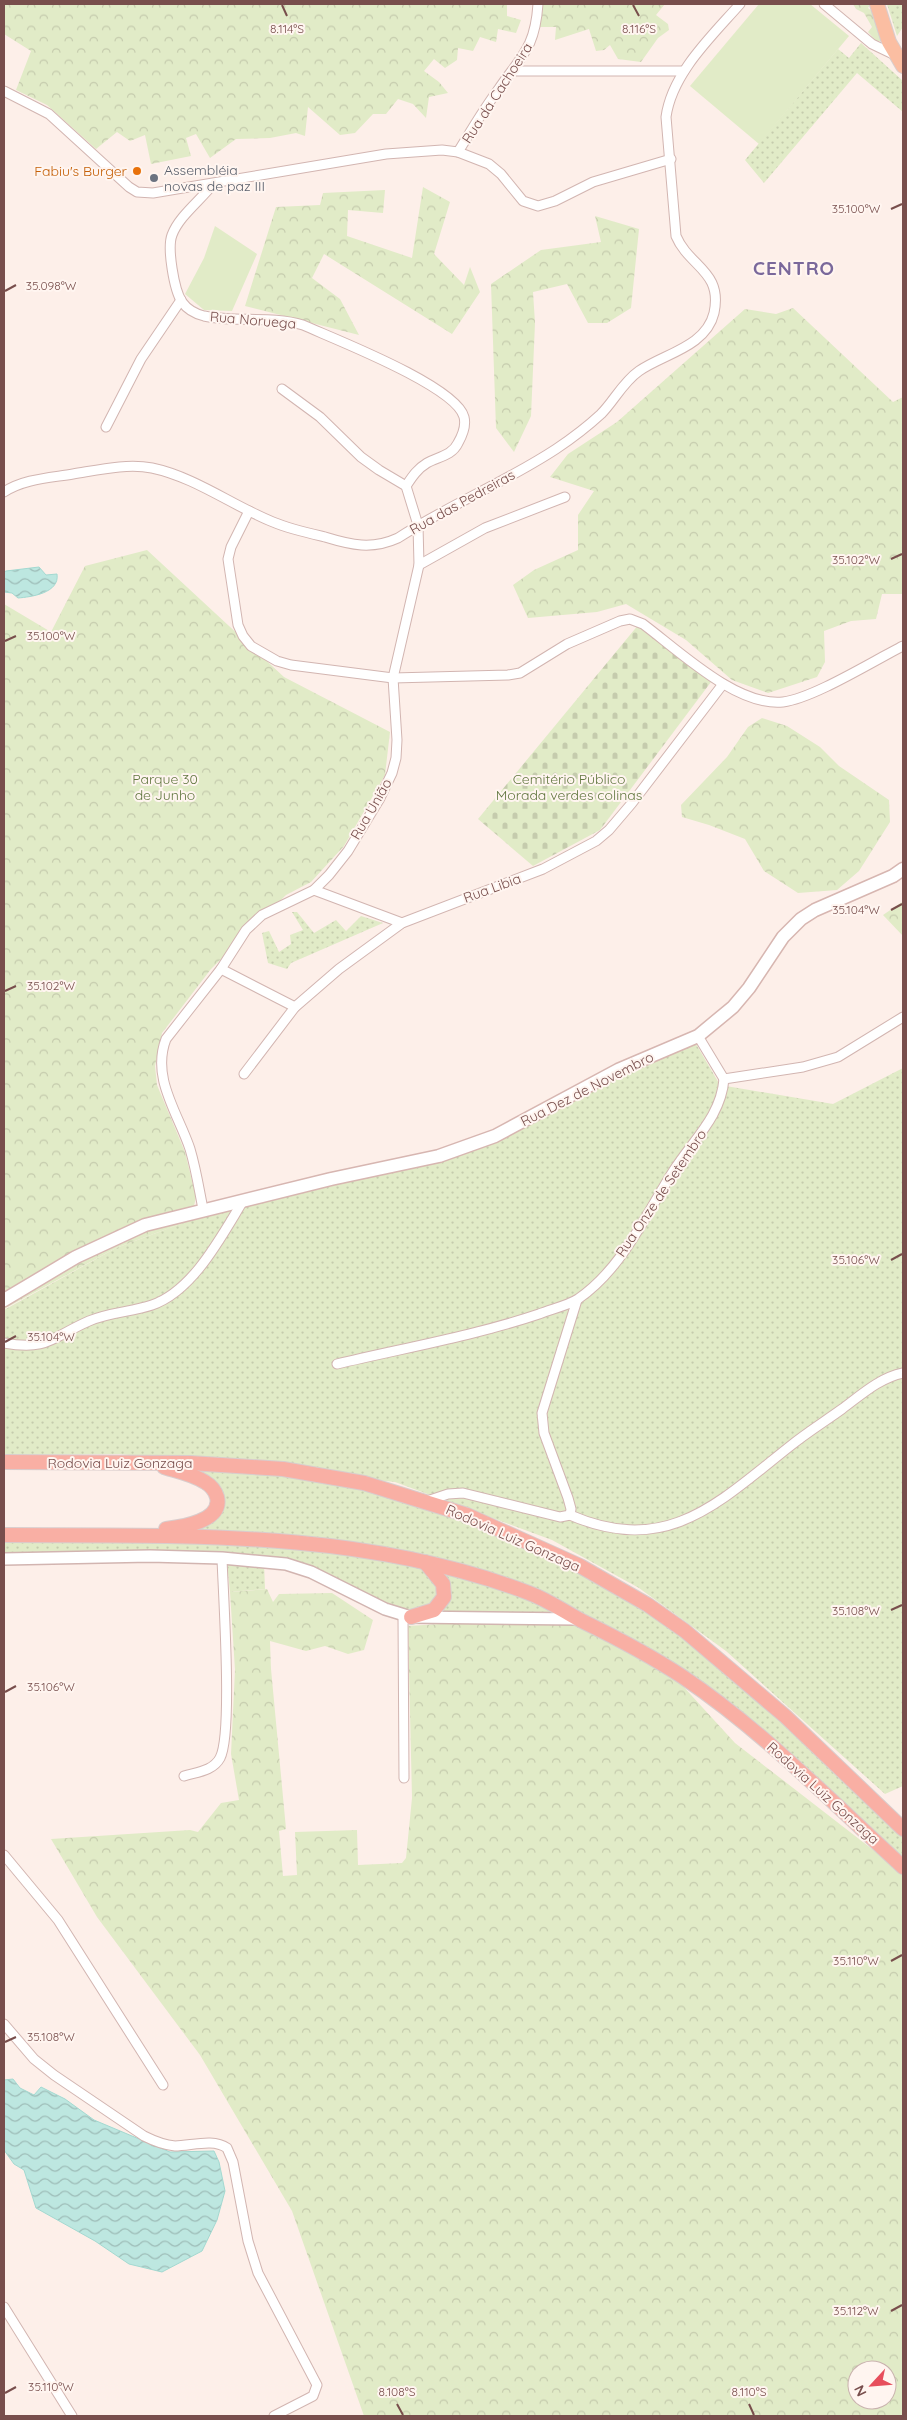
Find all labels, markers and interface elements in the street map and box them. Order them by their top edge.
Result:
text: 8.114°S [270,21,304,36]
text: 8.116°S [622,21,656,36]
street label: Rua da Cachoeira [458,39,536,147]
place label: Assembléia novas de paz III [164,161,265,195]
place label: Fabiu's Burger [34,162,128,180]
marker: Fabiu's Burger [131,165,143,177]
marker: Assembléia novas de paz III [148,172,160,184]
text: 35.100°W [832,201,881,216]
district label: CENTRO [753,256,835,280]
text: 35.098°W [26,278,77,293]
street label: Rua Noruega [209,307,297,333]
street label: Rua das Pedreiras [406,466,518,538]
text: 35.102°W [832,552,880,567]
text: 35.100°W [27,628,76,643]
park label: Parque 30 de Junho [132,770,198,804]
park label: Cemitério Público Morada verdes colinas [496,770,642,804]
street label: Rua União [346,775,396,843]
street label: Rua Libia [461,869,523,907]
text: 35.104°W [832,902,880,917]
text: 35.102°W [27,978,75,993]
street label: Rua Dez de Novembro [517,1048,657,1130]
street label: Rua Onze de Setembro [612,1126,710,1260]
text: 35.106°W [832,1252,880,1267]
text: 35.104°W [27,1329,75,1344]
street label: Rodovia Luiz Gonzaga [48,1454,192,1472]
street label: Rodovia Luiz Gonzaga [443,1500,583,1576]
text: 35.108°W [832,1603,880,1618]
text: 35.106°W [27,1679,75,1694]
street label: Rodovia Luiz Gonzaga [763,1738,883,1848]
text: 35.110°W [833,1953,879,1968]
text: 35.108°W [27,2029,75,2044]
text: 35.112°W [833,2303,879,2318]
north arrow [847,2360,897,2410]
text: 35.110°W [28,2379,74,2394]
text: N [850,2382,871,2399]
text: 8.108°S [379,2384,416,2399]
text: 8.110°S [732,2384,767,2399]

